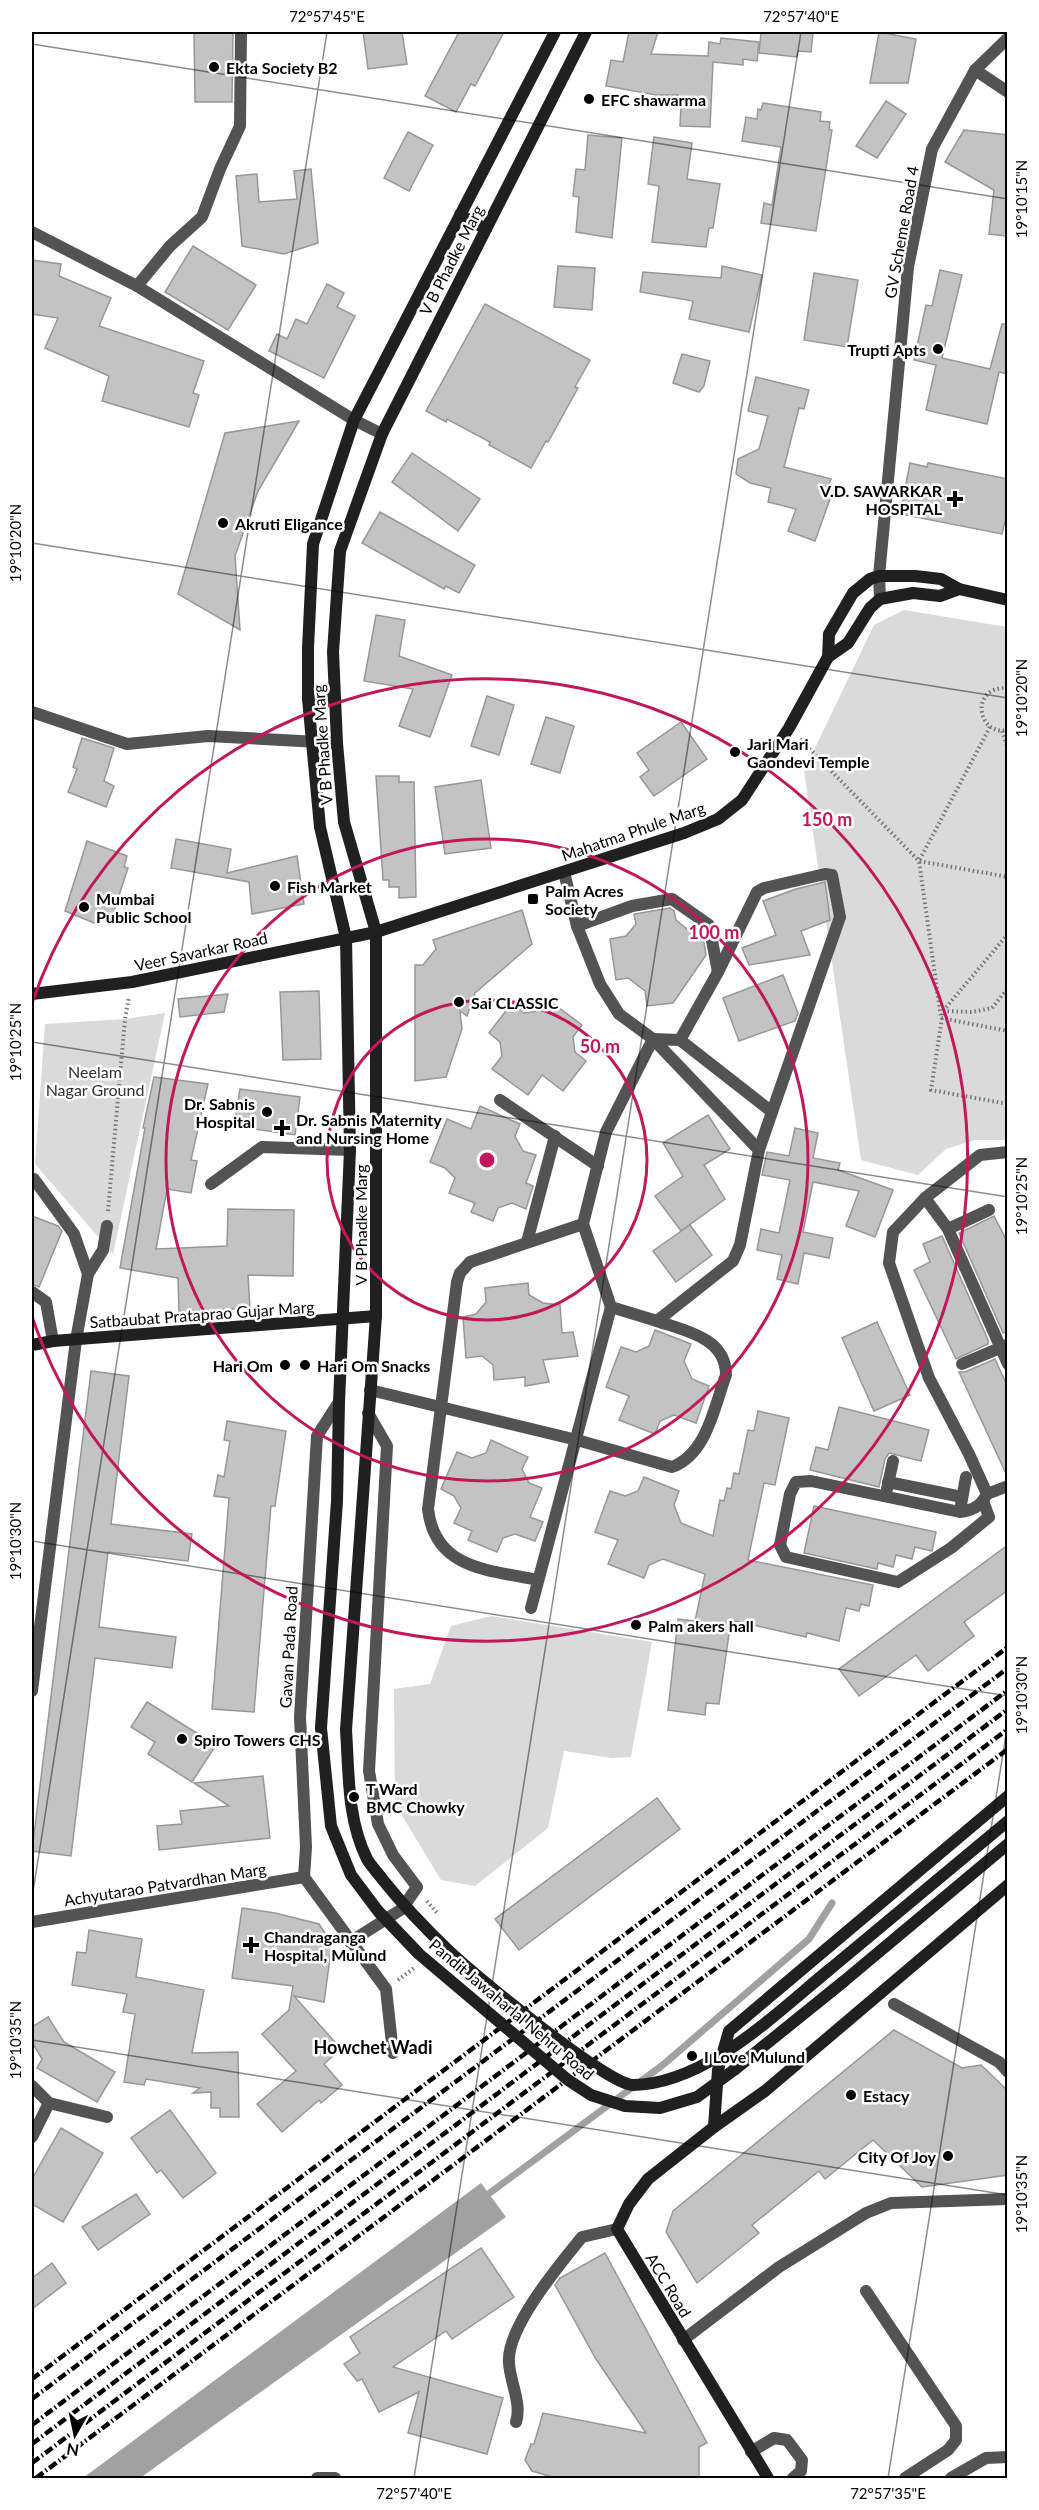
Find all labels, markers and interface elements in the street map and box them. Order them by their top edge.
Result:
text: 72°57'45"E [289,7,365,25]
text: 72°57'40"E [763,7,839,25]
place label: Ekta Society B2 [226,58,338,77]
marker: Ekta Society B2 [207,60,221,74]
place label: EFC shawarma [601,90,706,109]
marker: EFC shawarma [582,92,596,106]
text: 19°10'15"N [1012,160,1030,238]
street label: GV Scheme Road 4 [880,164,922,300]
street label: V B Phadke Marg [415,202,487,318]
place label: Trupti Apts [847,340,926,359]
marker: Trupti Apts [931,342,945,356]
place label: V.D. SAWARKAR HOSPITAL [819,481,943,518]
marker: V.D. SAWARKAR HOSPITAL [946,490,964,508]
text: 19°10'20"N [6,504,24,582]
place label: Akruti Eligance [234,514,343,533]
marker: Akruti Eligance [216,516,230,530]
text: 19°10'20"N [1012,659,1030,737]
street label: V B Phadke Marg [308,684,336,806]
place label: Jari Mari Gaondevi Temple [747,734,870,771]
marker: Jari Mari Gaondevi Temple [728,745,742,759]
street label: Mahatma Phule Marg [559,798,707,864]
text: 150 m [802,808,852,830]
place label: Fish Market [287,877,372,896]
marker: Fish Market [268,879,282,893]
place label: Palm Acres Society [545,881,623,918]
place label: Mumbai Public School [96,889,191,926]
marker: Palm Acres Society [526,892,540,906]
marker: Mumbai Public School [77,900,91,914]
text: 100 m [689,921,739,943]
street label: Veer Savarkar Road [133,928,269,974]
place label: Sai CLASSIC [471,993,559,1012]
marker: Sai CLASSIC [452,995,466,1009]
text: 19°10'25"N [6,1003,24,1081]
text: 50 m [580,1035,620,1057]
park label: Neelam Nagar Ground [46,1062,144,1099]
place label: Dr. Sabnis Hospital [184,1094,255,1131]
marker: Dr. Sabnis Hospital [260,1105,274,1119]
place label: Dr. Sabnis Maternity and Nursing Home [296,1110,442,1147]
marker: Dr. Sabnis Maternity and Nursing Home [273,1119,291,1137]
centre of rings [477,1150,497,1170]
text: 19°10'25"N [1012,1157,1030,1235]
street label: V B Phadke Marg [351,1165,370,1285]
street label: Satbaubat Prataprao Gujar Marg [89,1297,315,1331]
place label: Hari Om [213,1356,273,1375]
place label: Hari Om Snacks [317,1356,430,1375]
marker: Hari Om [278,1358,292,1372]
marker: Hari Om Snacks [298,1358,312,1372]
text: 19°10'30"N [6,1502,24,1580]
street label: Gavan Pada Road [275,1585,301,1709]
place label: Palm akers hall [648,1616,754,1635]
marker: Palm akers hall [629,1618,643,1632]
text: 19°10'30"N [1012,1656,1030,1734]
place label: Spiro Towers CHS [194,1730,321,1749]
marker: Spiro Towers CHS [175,1732,189,1746]
place label: T Ward BMC Chowky [366,1779,465,1816]
marker: T Ward BMC Chowky [347,1790,361,1804]
street label: Achyutarao Patvardhan Marg [63,1859,267,1909]
place label: Chandraganga Hospital, Mulund [264,1927,386,1964]
street label: Pandit Jawaharlal Nehru Road [426,1935,598,2083]
marker: Chandraganga Hospital, Mulund [242,1936,260,1954]
text: 19°10'35"N [6,2001,24,2079]
district label: Howchet Wadi [313,2036,433,2058]
place label: I Love Mulund [704,2047,805,2066]
marker: I Love Mulund [685,2049,699,2063]
place label: Estacy [863,2086,910,2105]
marker: Estacy [844,2088,858,2102]
place label: City Of Joy [858,2147,937,2166]
marker: City Of Joy [941,2149,955,2163]
text: 19°10'35"N [1012,2155,1030,2233]
street label: ACC Road [643,2250,695,2320]
north arrow [45,2405,105,2465]
text: N [65,2440,80,2461]
text: 72°57'40"E [376,2484,452,2502]
text: 72°57'35"E [850,2484,926,2502]

